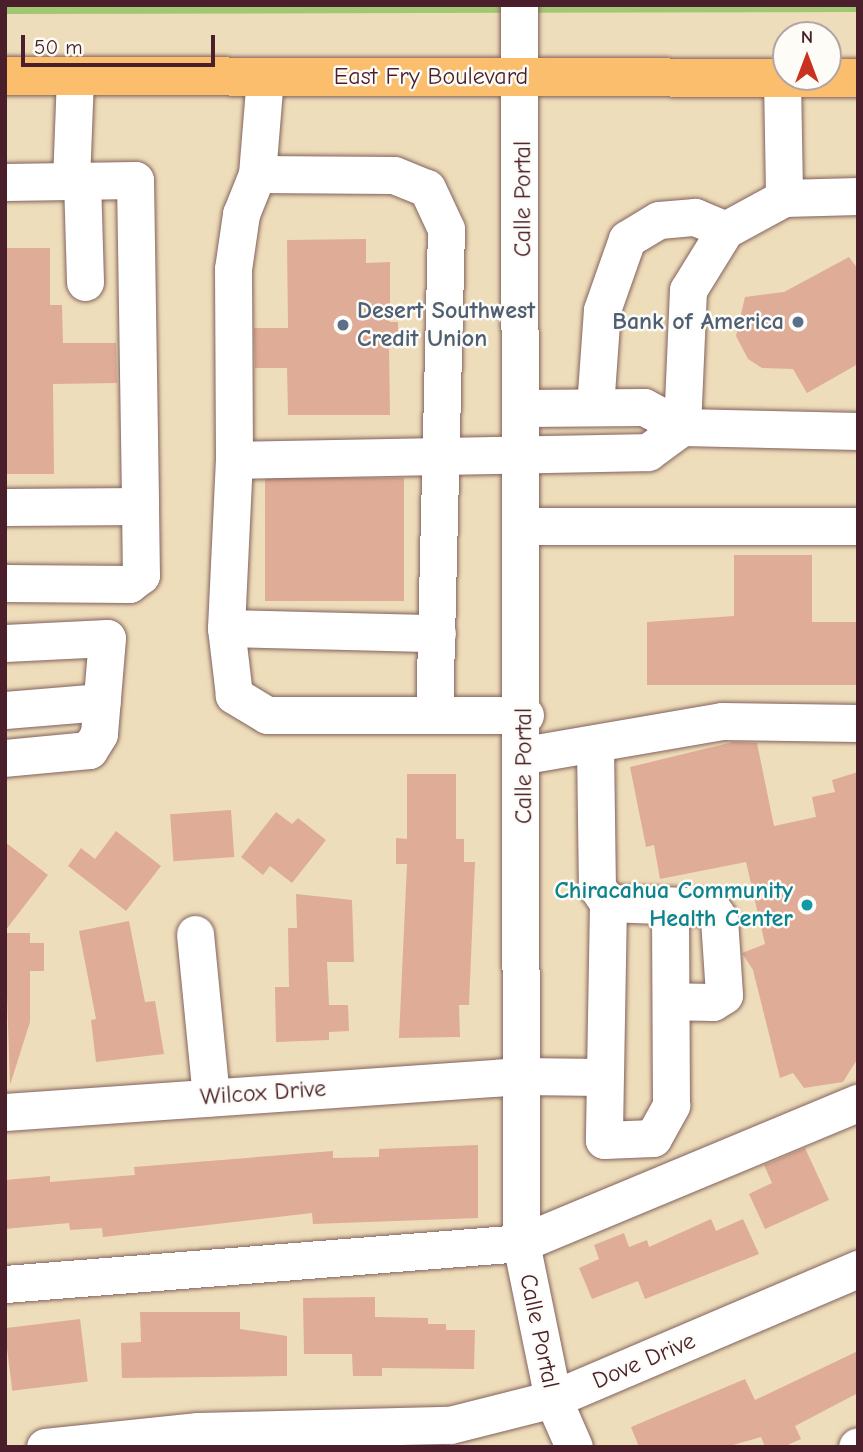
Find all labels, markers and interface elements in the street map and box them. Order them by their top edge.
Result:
scale bar [24,21,219,65]
north arrow [772,21,842,91]
text: N [801,26,813,48]
text: 50 m [34,35,83,59]
street label: East Fry Boulevard [334,63,528,91]
street label: Calle Portal [509,141,537,257]
place label: Desert Southwest Credit Union [357,297,535,353]
place label: Bank of America [612,308,784,336]
marker: Bank of America [790,314,806,330]
marker: Desert Southwest Credit Union [335,317,351,333]
street label: Calle Portal [510,708,538,824]
place label: Chiracahua Community Health Center [554,877,793,933]
marker: Chiracahua Community Health Center [799,897,815,913]
street label: Wilcox Drive [199,1074,327,1112]
street label: Calle Portal [513,1271,565,1391]
street label: Dove Drive [588,1326,700,1396]

